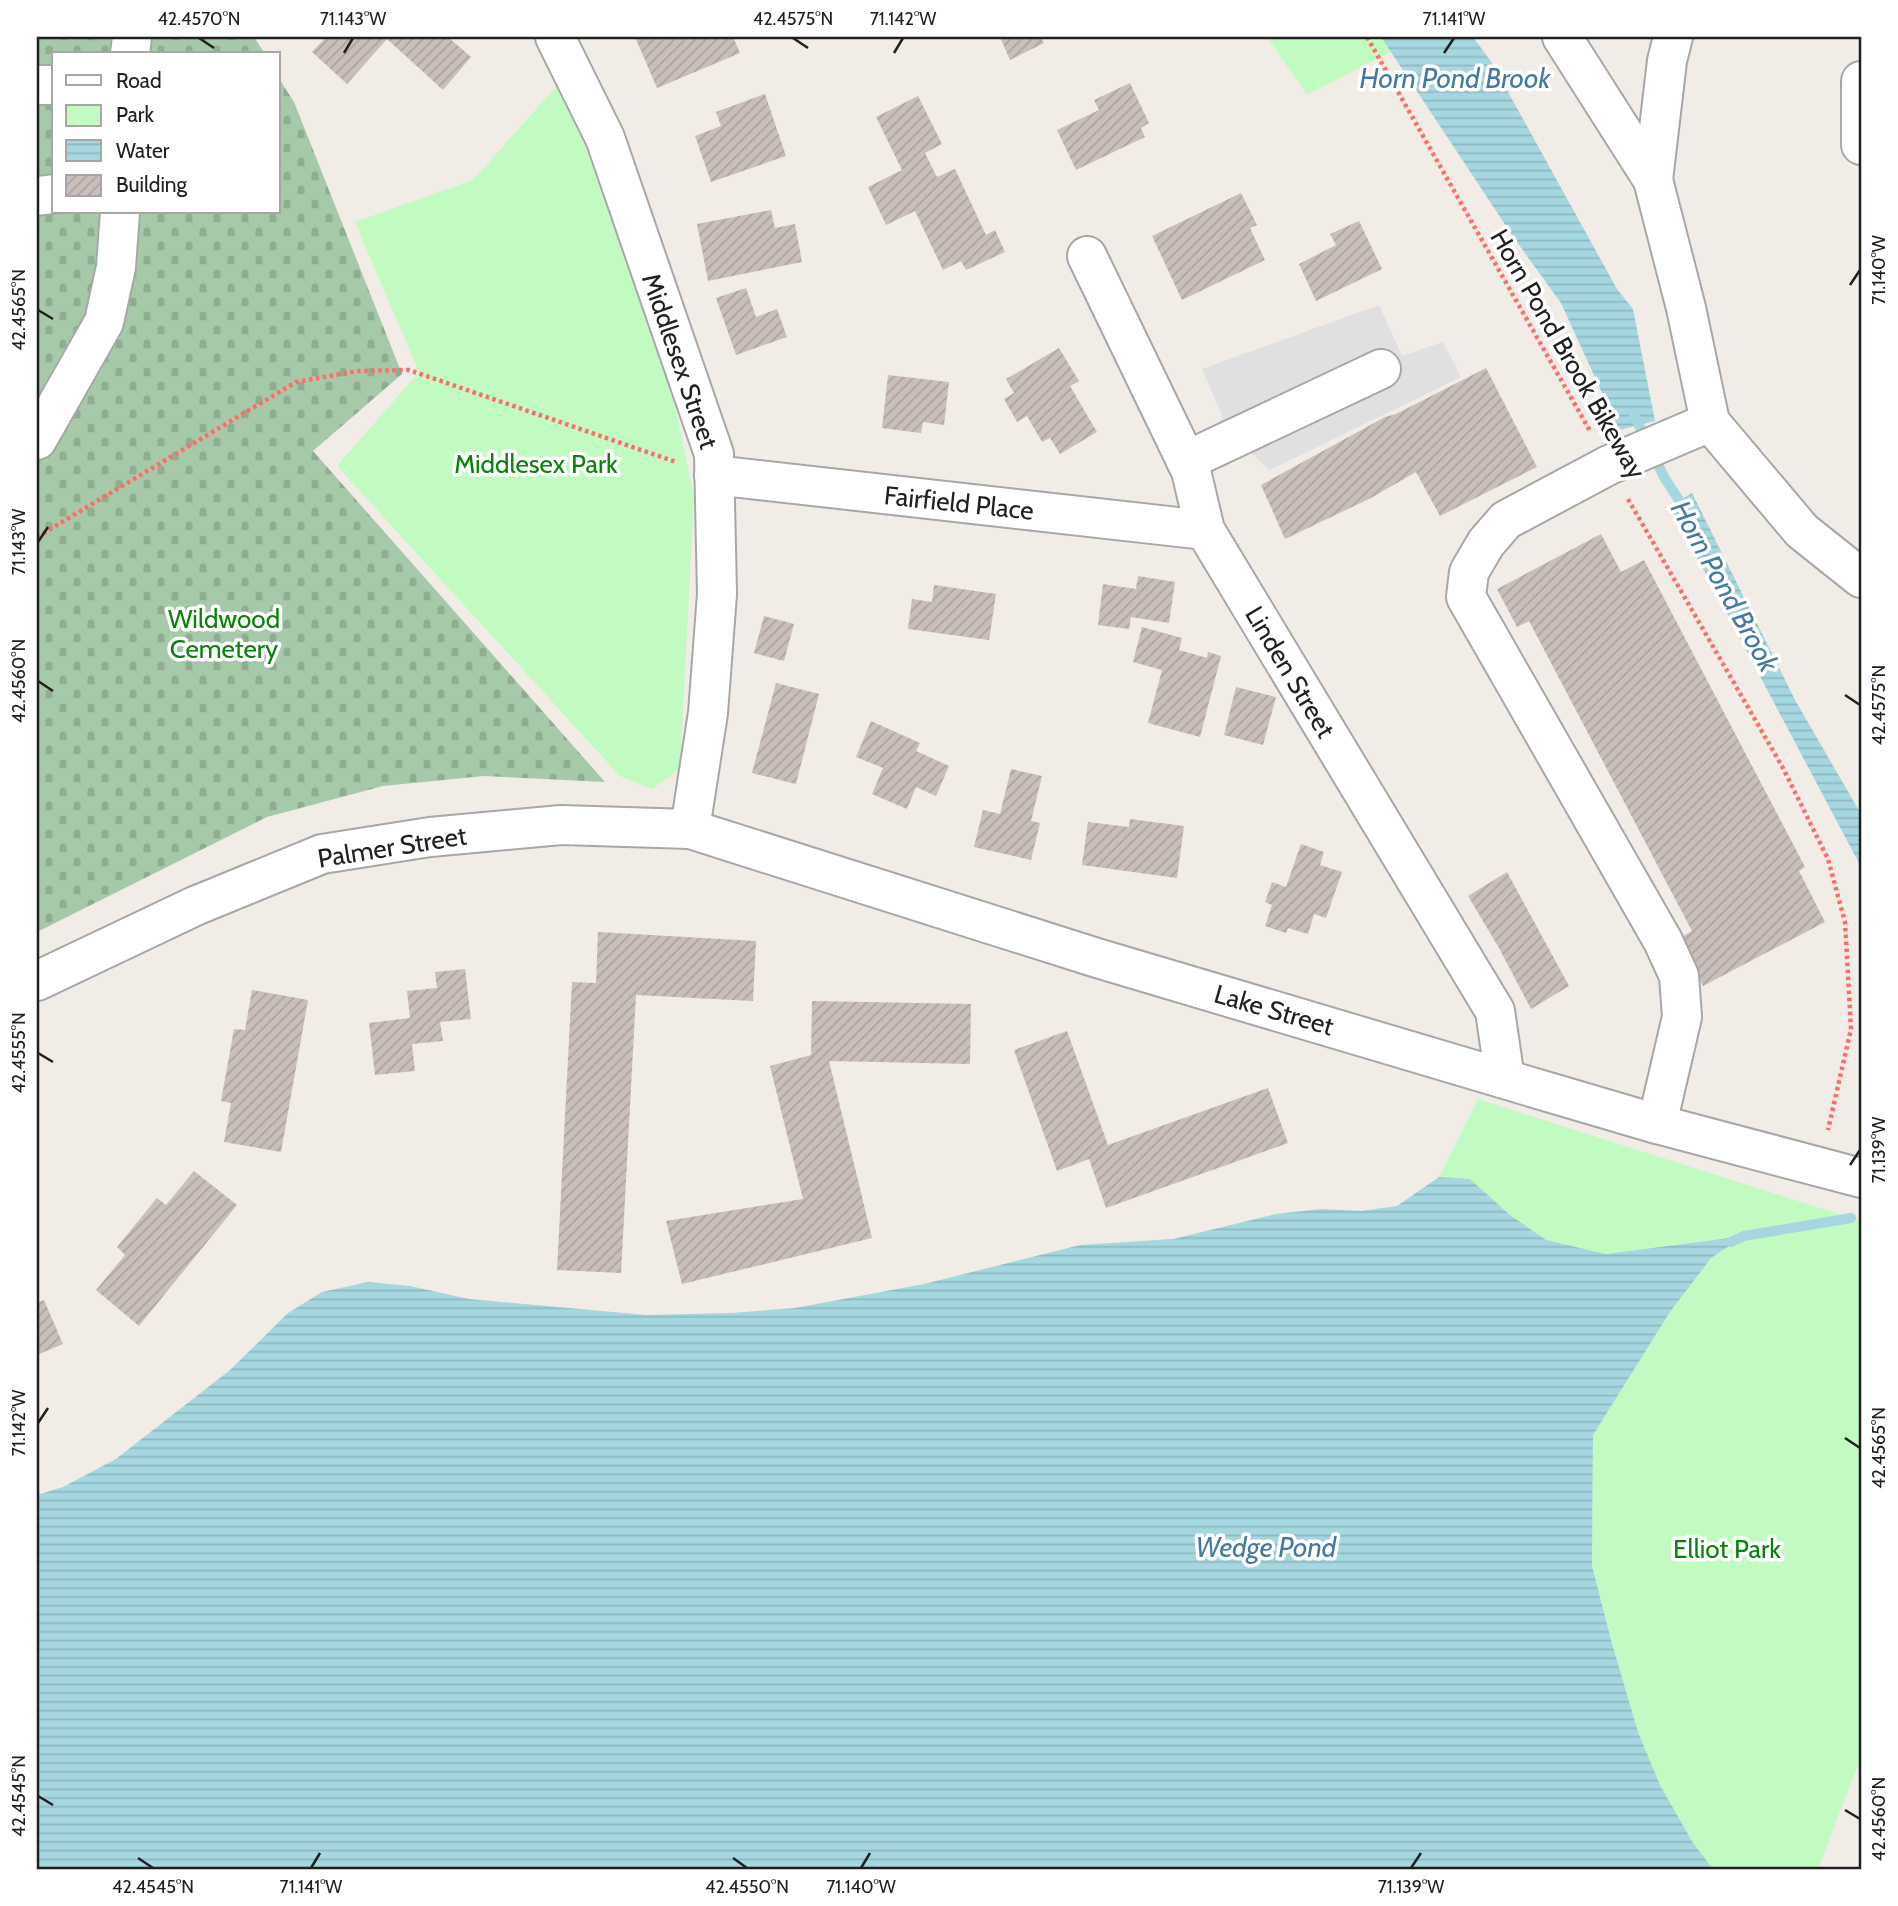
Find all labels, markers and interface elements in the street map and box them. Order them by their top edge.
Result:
text: 42.4570°N [157,8,241,30]
text: 71.143°W [320,8,386,30]
text: 42.4575°N [753,8,833,30]
text: 71.142°W [870,8,936,30]
text: 71.141°W [1423,8,1485,30]
legend [52,52,280,214]
water label: Horn Pond Brook [1360,61,1551,95]
text: Road [116,68,162,93]
text: Park [116,102,154,127]
text: Water [116,138,170,163]
text: Building [116,172,188,197]
street label: Horn Pond Brook Bikeway [1483,223,1653,485]
text: 71.140°W [1868,235,1890,305]
text: 42.4565°N [8,269,30,351]
street label: Middlesex Street [635,269,725,453]
park label: Middlesex Park [454,448,618,480]
street label: Fairfield Place [883,479,1035,527]
water label: Horn Pond Brook [1664,494,1787,679]
text: 71.143°W [8,509,30,575]
street label: Linden Street [1238,600,1342,744]
park label: Wildwood Cemetery [168,603,280,665]
text: 42.4560°N [8,639,30,723]
text: 42.4575°N [1868,665,1890,745]
street label: Palmer Street [315,819,469,875]
street label: Lake Street [1211,978,1338,1042]
text: 42.4555°N [8,1012,30,1094]
text: 71.139°W [1868,1117,1890,1183]
text: 71.142°W [8,1390,30,1456]
text: 42.4565°N [1868,1407,1890,1489]
water label: Wedge Pond [1196,1530,1338,1564]
park label: Elliot Park [1673,1533,1781,1565]
text: 42.4545°N [8,1755,30,1837]
text: 42.4560°N [1868,1777,1890,1861]
text: 42.4545°N [112,1876,194,1898]
text: 71.141°W [280,1876,342,1898]
text: 42.4550°N [705,1876,789,1898]
text: 71.140°W [826,1876,896,1898]
text: 71.139°W [1378,1876,1444,1898]

